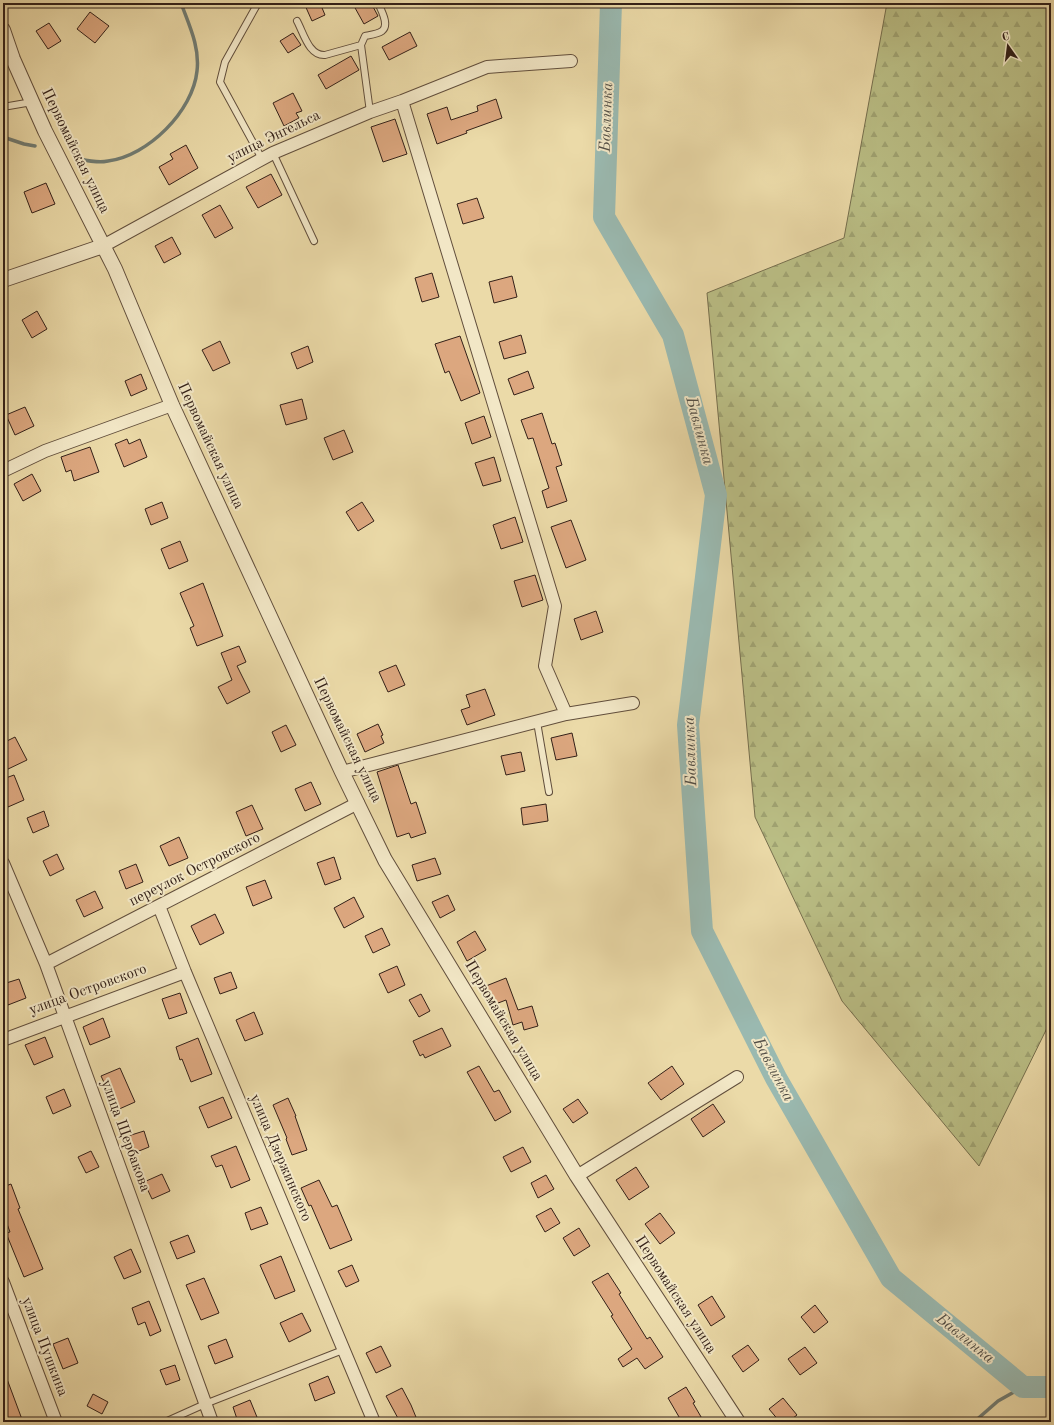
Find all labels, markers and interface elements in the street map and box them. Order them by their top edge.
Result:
north arrow [988,26,1028,66]
text: С [1001,32,1011,44]
water label: Бавлинка [598,82,616,153]
street label: Первомайская улица [38,86,112,216]
street label: улица Энгельса [225,108,323,166]
street label: Первомайская улица [174,381,246,512]
water label: Бавлинка [682,394,716,467]
street label: Первомайская улица [310,675,384,805]
water label: Бавлинка [682,716,700,787]
street label: переулок Островского [127,830,263,910]
street label: Первомайская улица [461,958,545,1084]
street label: улица Островского [27,962,149,1018]
water label: Бавлинка [749,1035,797,1105]
street label: улица Щербакова [98,1078,152,1195]
street label: улица Дзержинского [246,1092,314,1224]
street label: Первомайская улица [631,1233,719,1357]
street label: улица Пушкина [18,1295,70,1399]
water label: Бавлинка [932,1310,997,1367]

